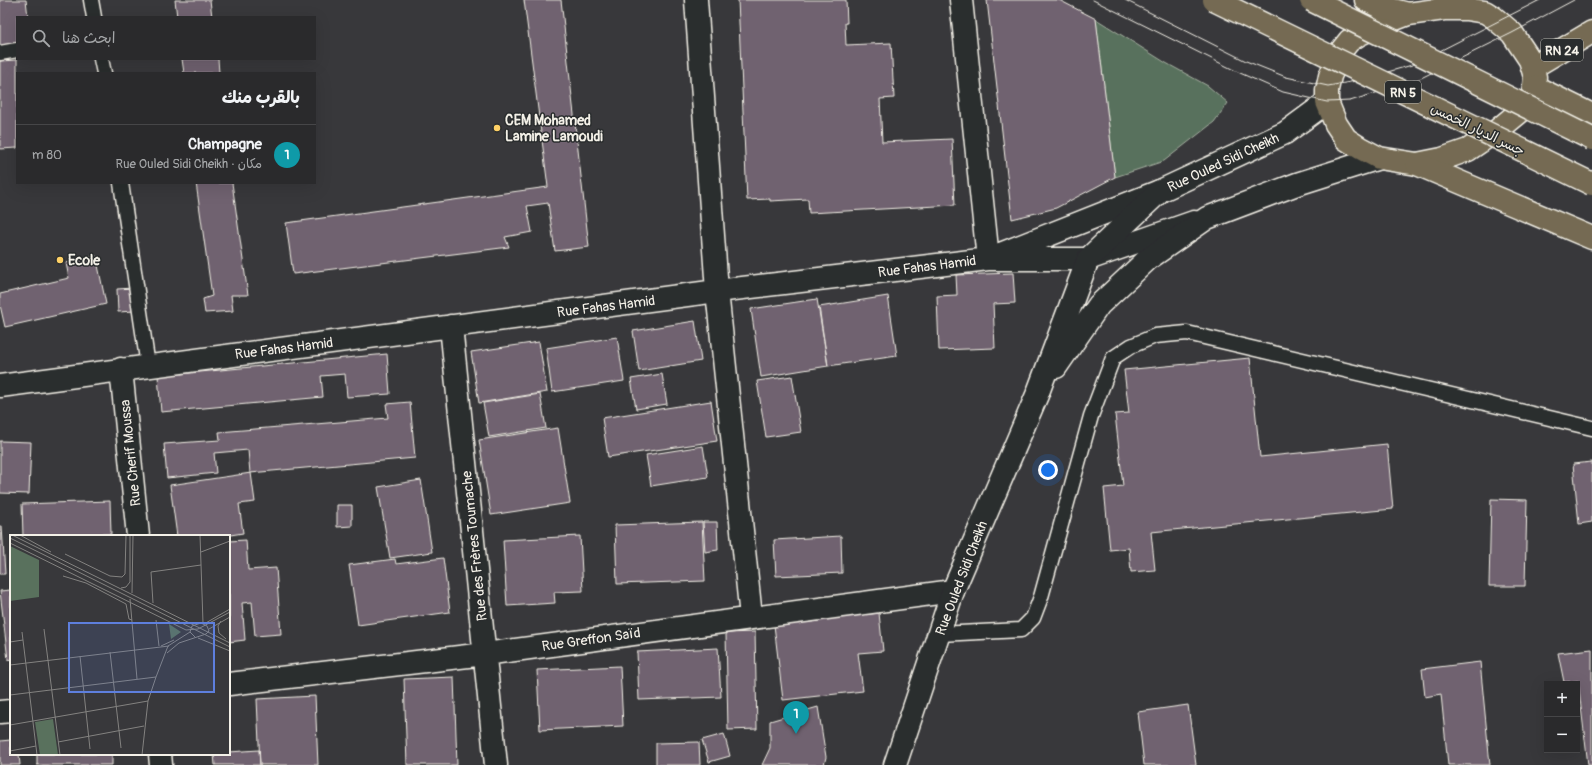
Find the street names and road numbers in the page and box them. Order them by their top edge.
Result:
road number: RN 24 [1541,39,1583,61]
road number: RN 5 [1385,81,1421,103]
street label: جسر الديار الخمس [1428,99,1528,160]
street label: Rue Ouled Sidi Cheikh [1165,129,1282,196]
street label: Rue Fahas Hamid [877,252,977,281]
street label: Rue Fahas Hamid [556,292,656,321]
street label: Rue Fahas Hamid [234,334,334,363]
street label: Rue Cherif Moussa [116,399,145,507]
street label: Rue des Frères Toumache [458,470,491,622]
street label: Rue Ouled Sidi Cheikh [932,519,991,638]
street label: Rue Greffon Saïd [541,624,642,655]

